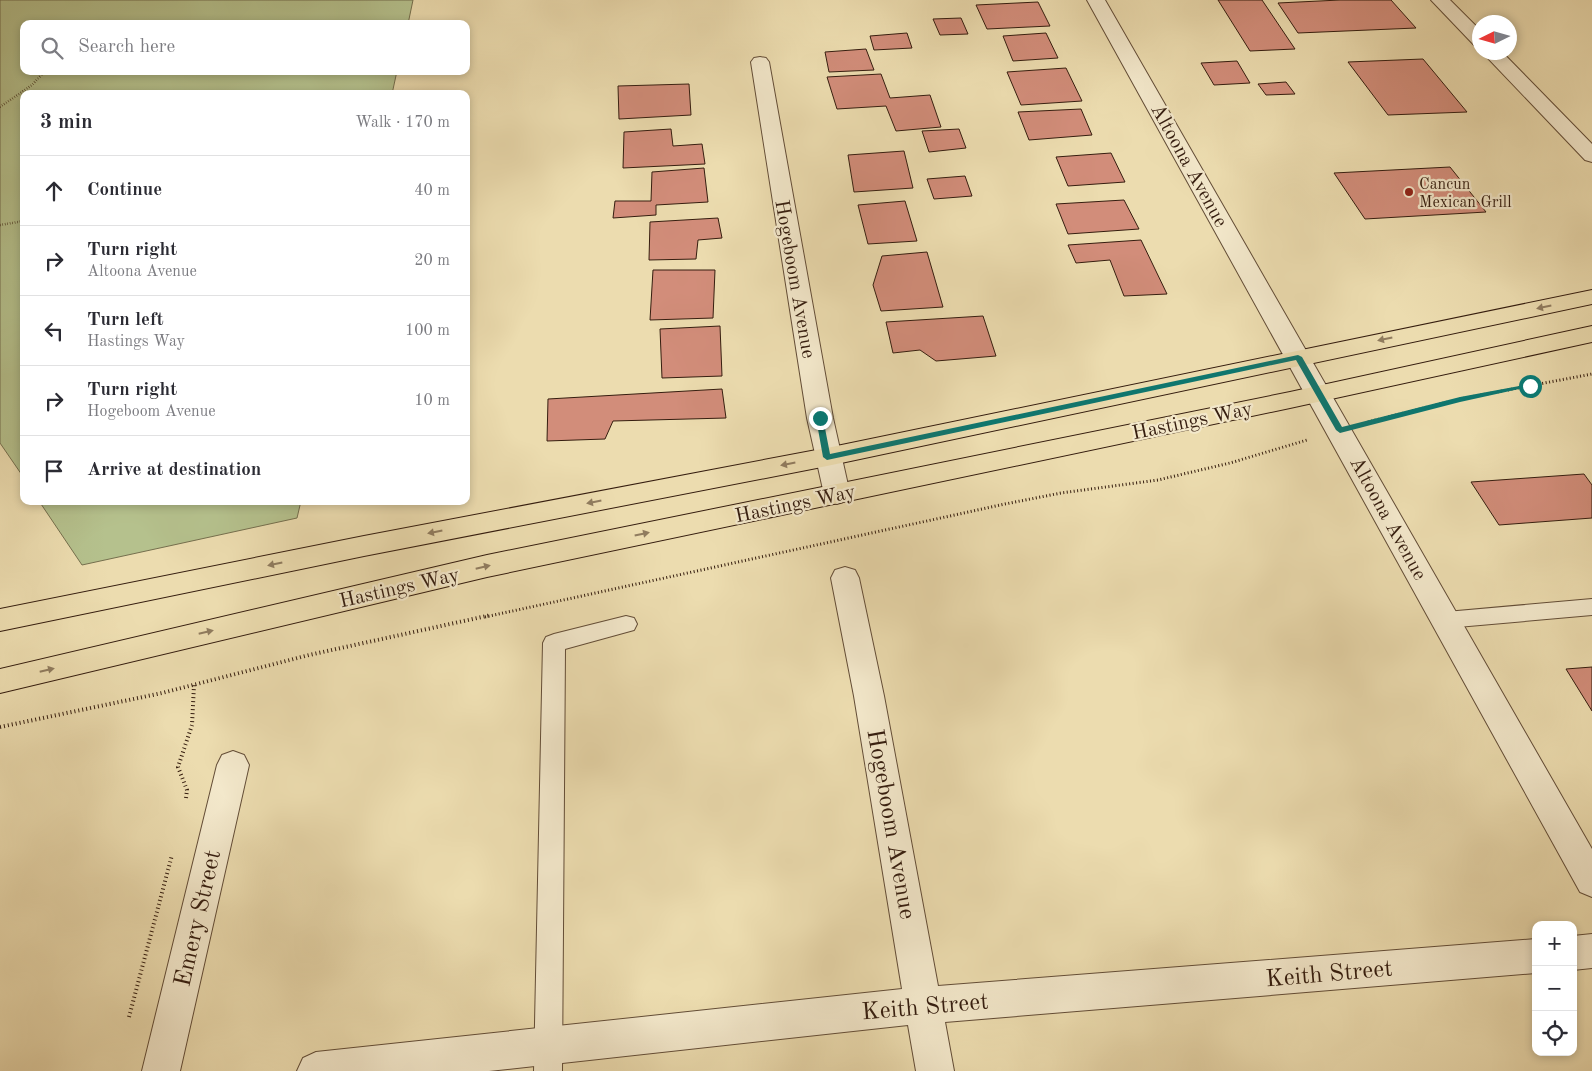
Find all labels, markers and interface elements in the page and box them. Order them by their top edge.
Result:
north arrow [1472,15,1517,60]
search box [20,20,470,75]
icon: search [38,34,66,62]
text: Search here [78,38,175,57]
street label: Altoona Avenue [1146,101,1230,231]
text: 3 min [40,112,93,133]
text: Walk · 170 m [355,115,450,131]
icon: ahead [40,177,68,205]
place label: Cancun Mexican Grill [1419,177,1511,211]
text: Continue [87,181,162,200]
text: 40 m [414,183,450,199]
marker: Cancun Mexican Grill [1403,186,1415,198]
street label: Hogeboom Avenue [770,198,818,360]
text: Turn right [87,241,177,260]
icon: right [40,247,68,275]
text: 20 m [414,253,450,269]
text: Altoona Avenue [87,264,197,280]
one-way arrow [1536,303,1552,311]
text: Turn left [87,311,164,330]
icon: left [40,317,68,345]
text: 100 m [405,323,450,339]
text: Hastings Way [87,334,185,350]
one-way arrow [1377,336,1393,344]
route start [1519,375,1542,398]
text: Turn right [87,381,177,400]
icon: right [40,387,68,415]
text: 10 m [414,393,450,409]
street label: Hastings Way [1130,399,1255,444]
text: Hogeboom Avenue [87,404,216,420]
route end [809,407,832,430]
street label: Altoona Avenue [1345,454,1429,584]
icon: arrive [40,457,68,485]
text: Arrive at destination [87,461,261,480]
one-way arrow [780,461,796,469]
street label: Hastings Way [733,482,858,527]
one-way arrow [586,498,602,506]
one-way arrow [427,528,442,536]
one-way arrow [635,530,650,538]
one-way arrow [267,560,283,568]
one-way arrow [476,563,491,571]
street label: Hastings Way [338,565,462,612]
one-way arrow [198,628,213,636]
one-way arrow [40,666,55,674]
street label: Hogeboom Avenue [861,727,919,921]
street label: Emery Street [172,848,226,989]
map controls [1532,921,1577,1056]
button: + [1532,921,1577,966]
street label: Keith Street [1265,957,1394,993]
button: − [1532,966,1577,1011]
street label: Keith Street [861,990,990,1026]
button: locate [1532,1011,1577,1056]

